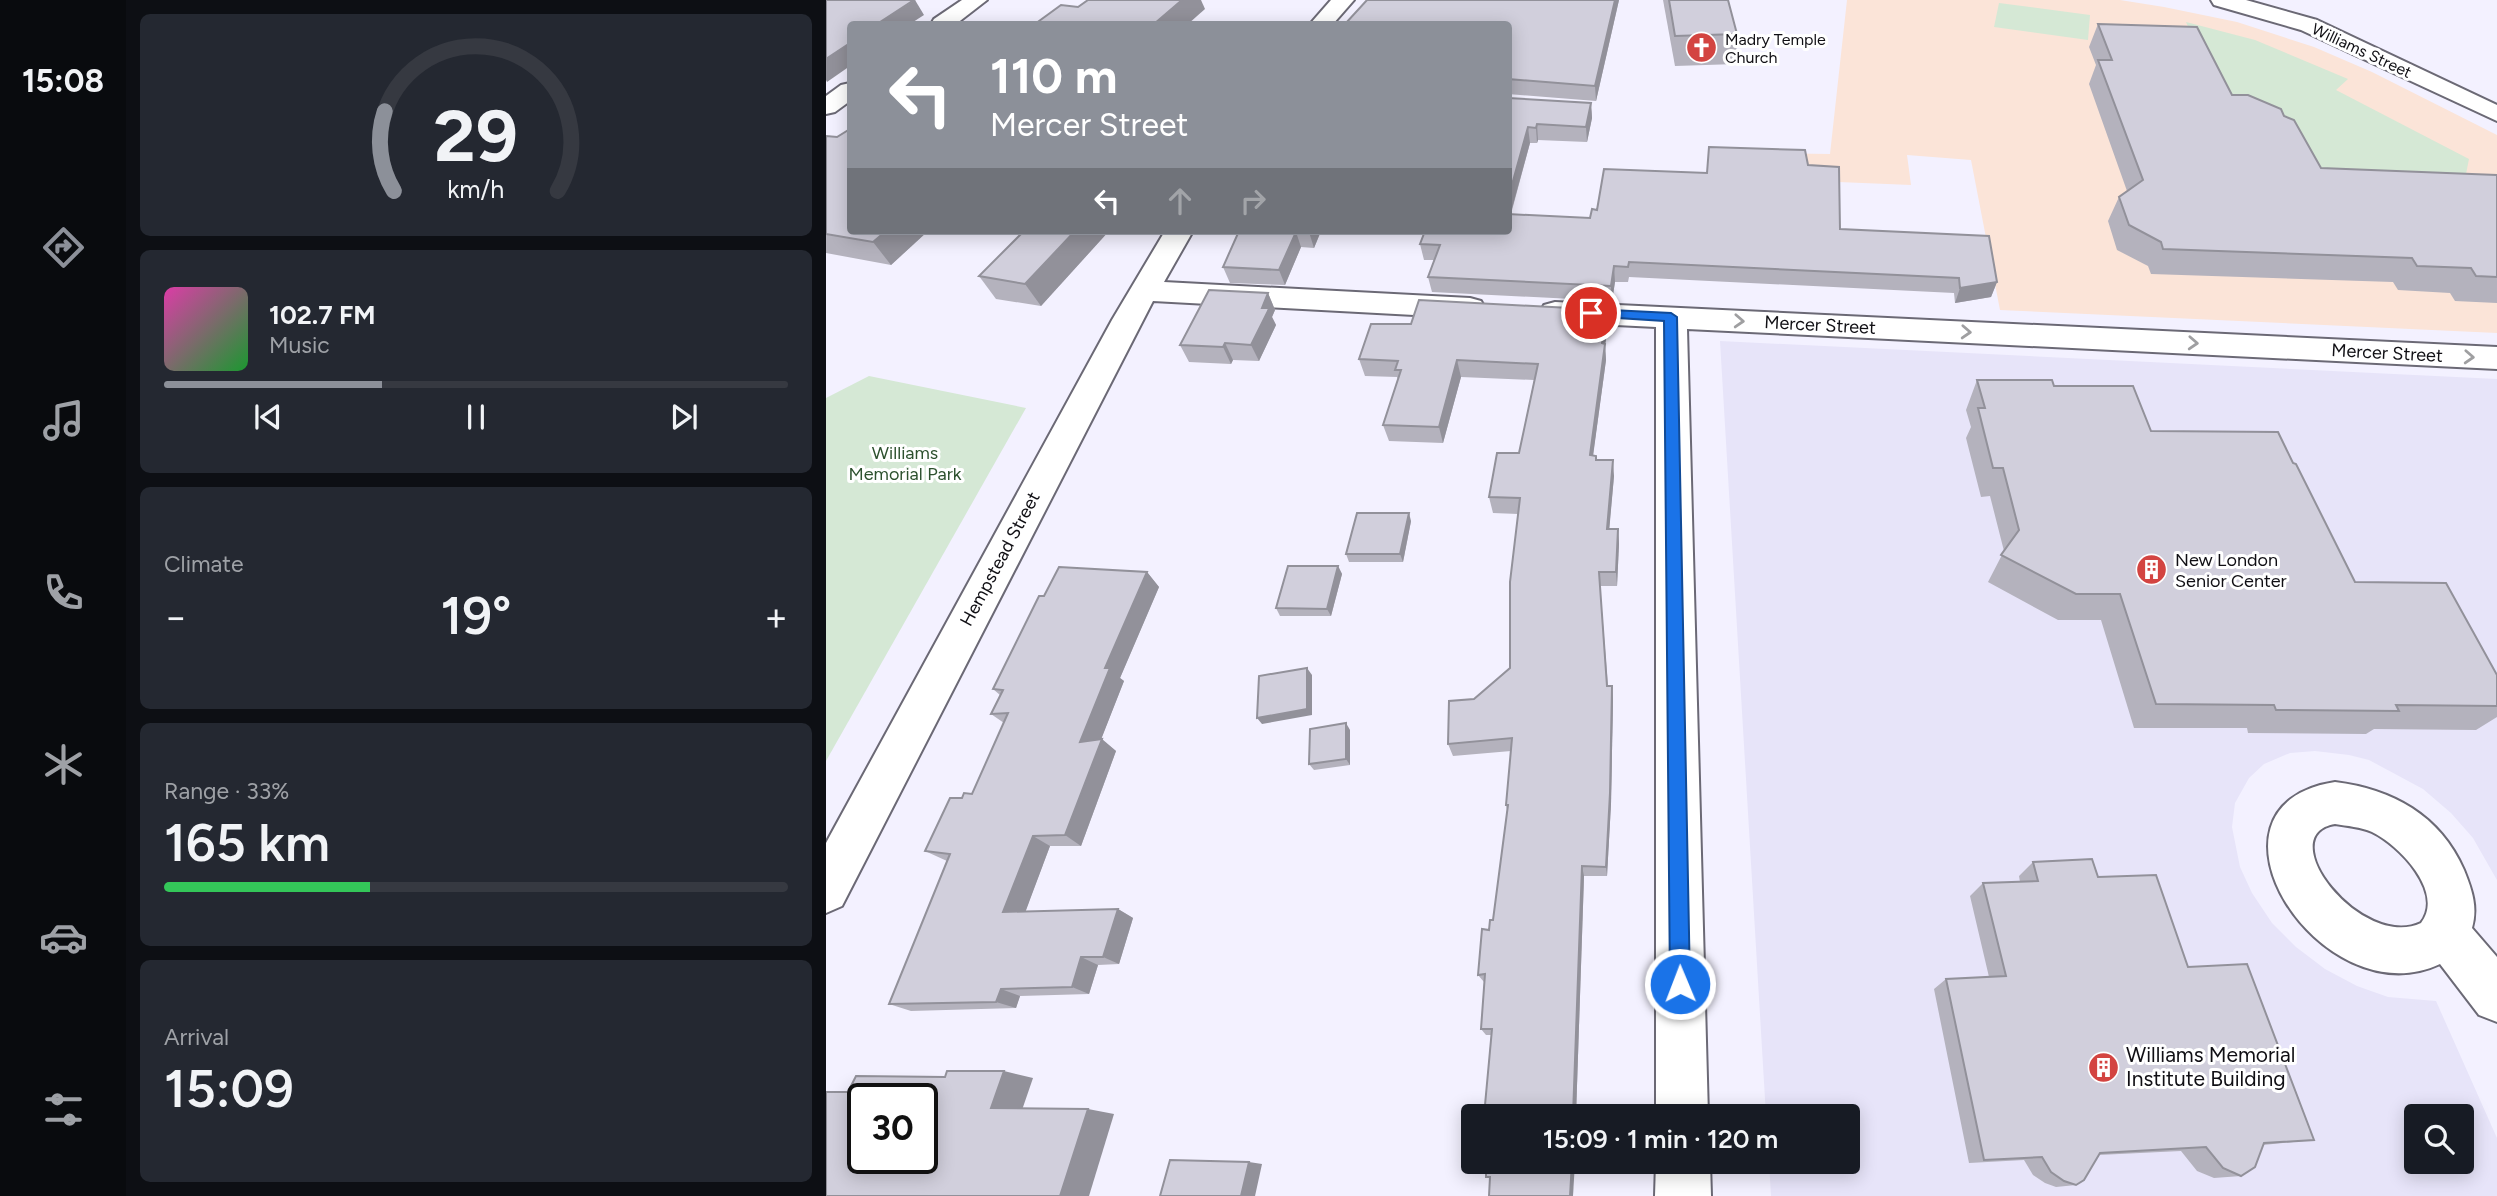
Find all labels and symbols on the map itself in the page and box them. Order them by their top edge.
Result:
street label: Williams Street [2309,19,2415,82]
place label: Madry Temple Church [1725,30,1826,67]
church icon: Madry Temple Church [1685,31,1719,65]
pin [1561,283,1621,343]
street label: Mercer Street [1764,311,1877,339]
one-way arrow [1734,313,1745,328]
one-way arrow [1961,324,1972,339]
one-way arrow [2188,336,2199,351]
street label: Mercer Street [2331,339,2444,367]
one-way arrow [2464,349,2475,364]
park label: Williams Memorial Park [849,442,962,485]
street label: Hempstead Street [955,488,1045,630]
place label: New London Senior Center [2175,549,2287,592]
building icon: New London Senior Center [2135,553,2169,587]
position arrow [1643,947,1717,1021]
place label: Williams Memorial Institute Building [2126,1042,2295,1091]
building icon: Williams Memorial Institute Building [2086,1050,2120,1084]
speed limit sign: 30 [847,1083,938,1174]

